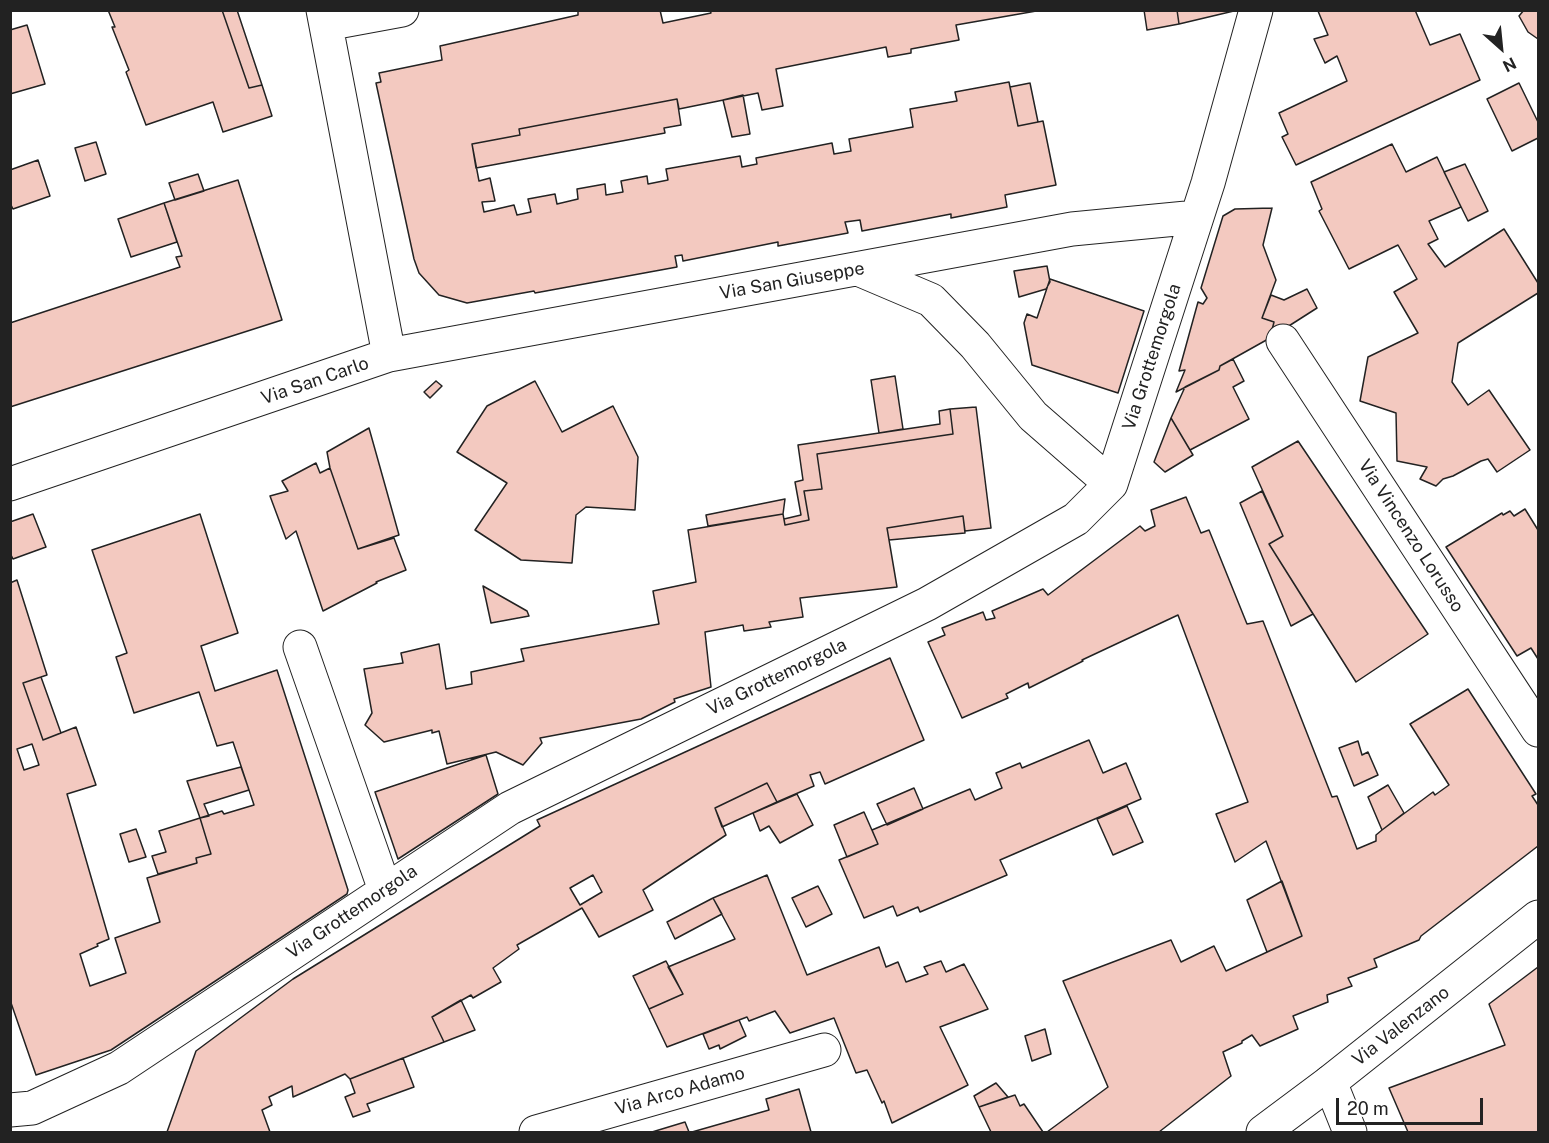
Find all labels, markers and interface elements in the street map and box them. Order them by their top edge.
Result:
north arrow [1471,18,1531,78]
text: N [1500,53,1519,76]
street label: Via San Giuseppe [718,258,866,304]
street label: Via Grottemorgola [1118,281,1186,433]
street label: Via San Carlo [259,353,371,409]
street label: Via Vincenzo Lorusso [1354,456,1468,616]
street label: Via Grottemorgola [704,634,850,720]
street label: Via Grottemorgola [283,860,421,964]
street label: Via Valenzano [1348,981,1454,1071]
street label: Via Arco Adamo [613,1062,747,1120]
scale bar [1339,1086,1486,1124]
text: 20 m [1347,1098,1389,1119]

